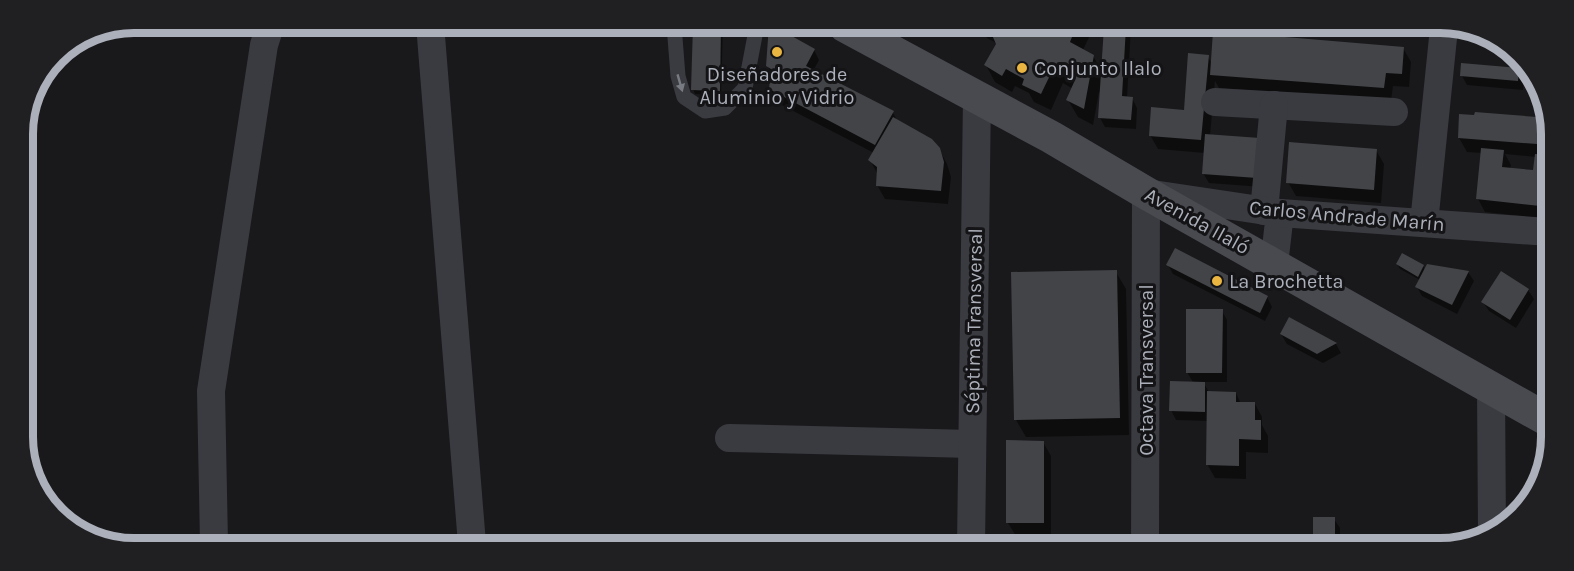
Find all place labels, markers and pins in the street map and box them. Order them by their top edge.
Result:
marker: Diseñadores de Aluminio y Vidrio [770,45,784,59]
place label: Conjunto Ilalo [1034,57,1162,80]
marker: Conjunto Ilalo [1015,61,1029,75]
place label: Diseñadores de Aluminio y Vidrio [700,63,854,109]
place label: La Brochetta [1229,270,1343,293]
marker: La Brochetta [1210,274,1224,288]

